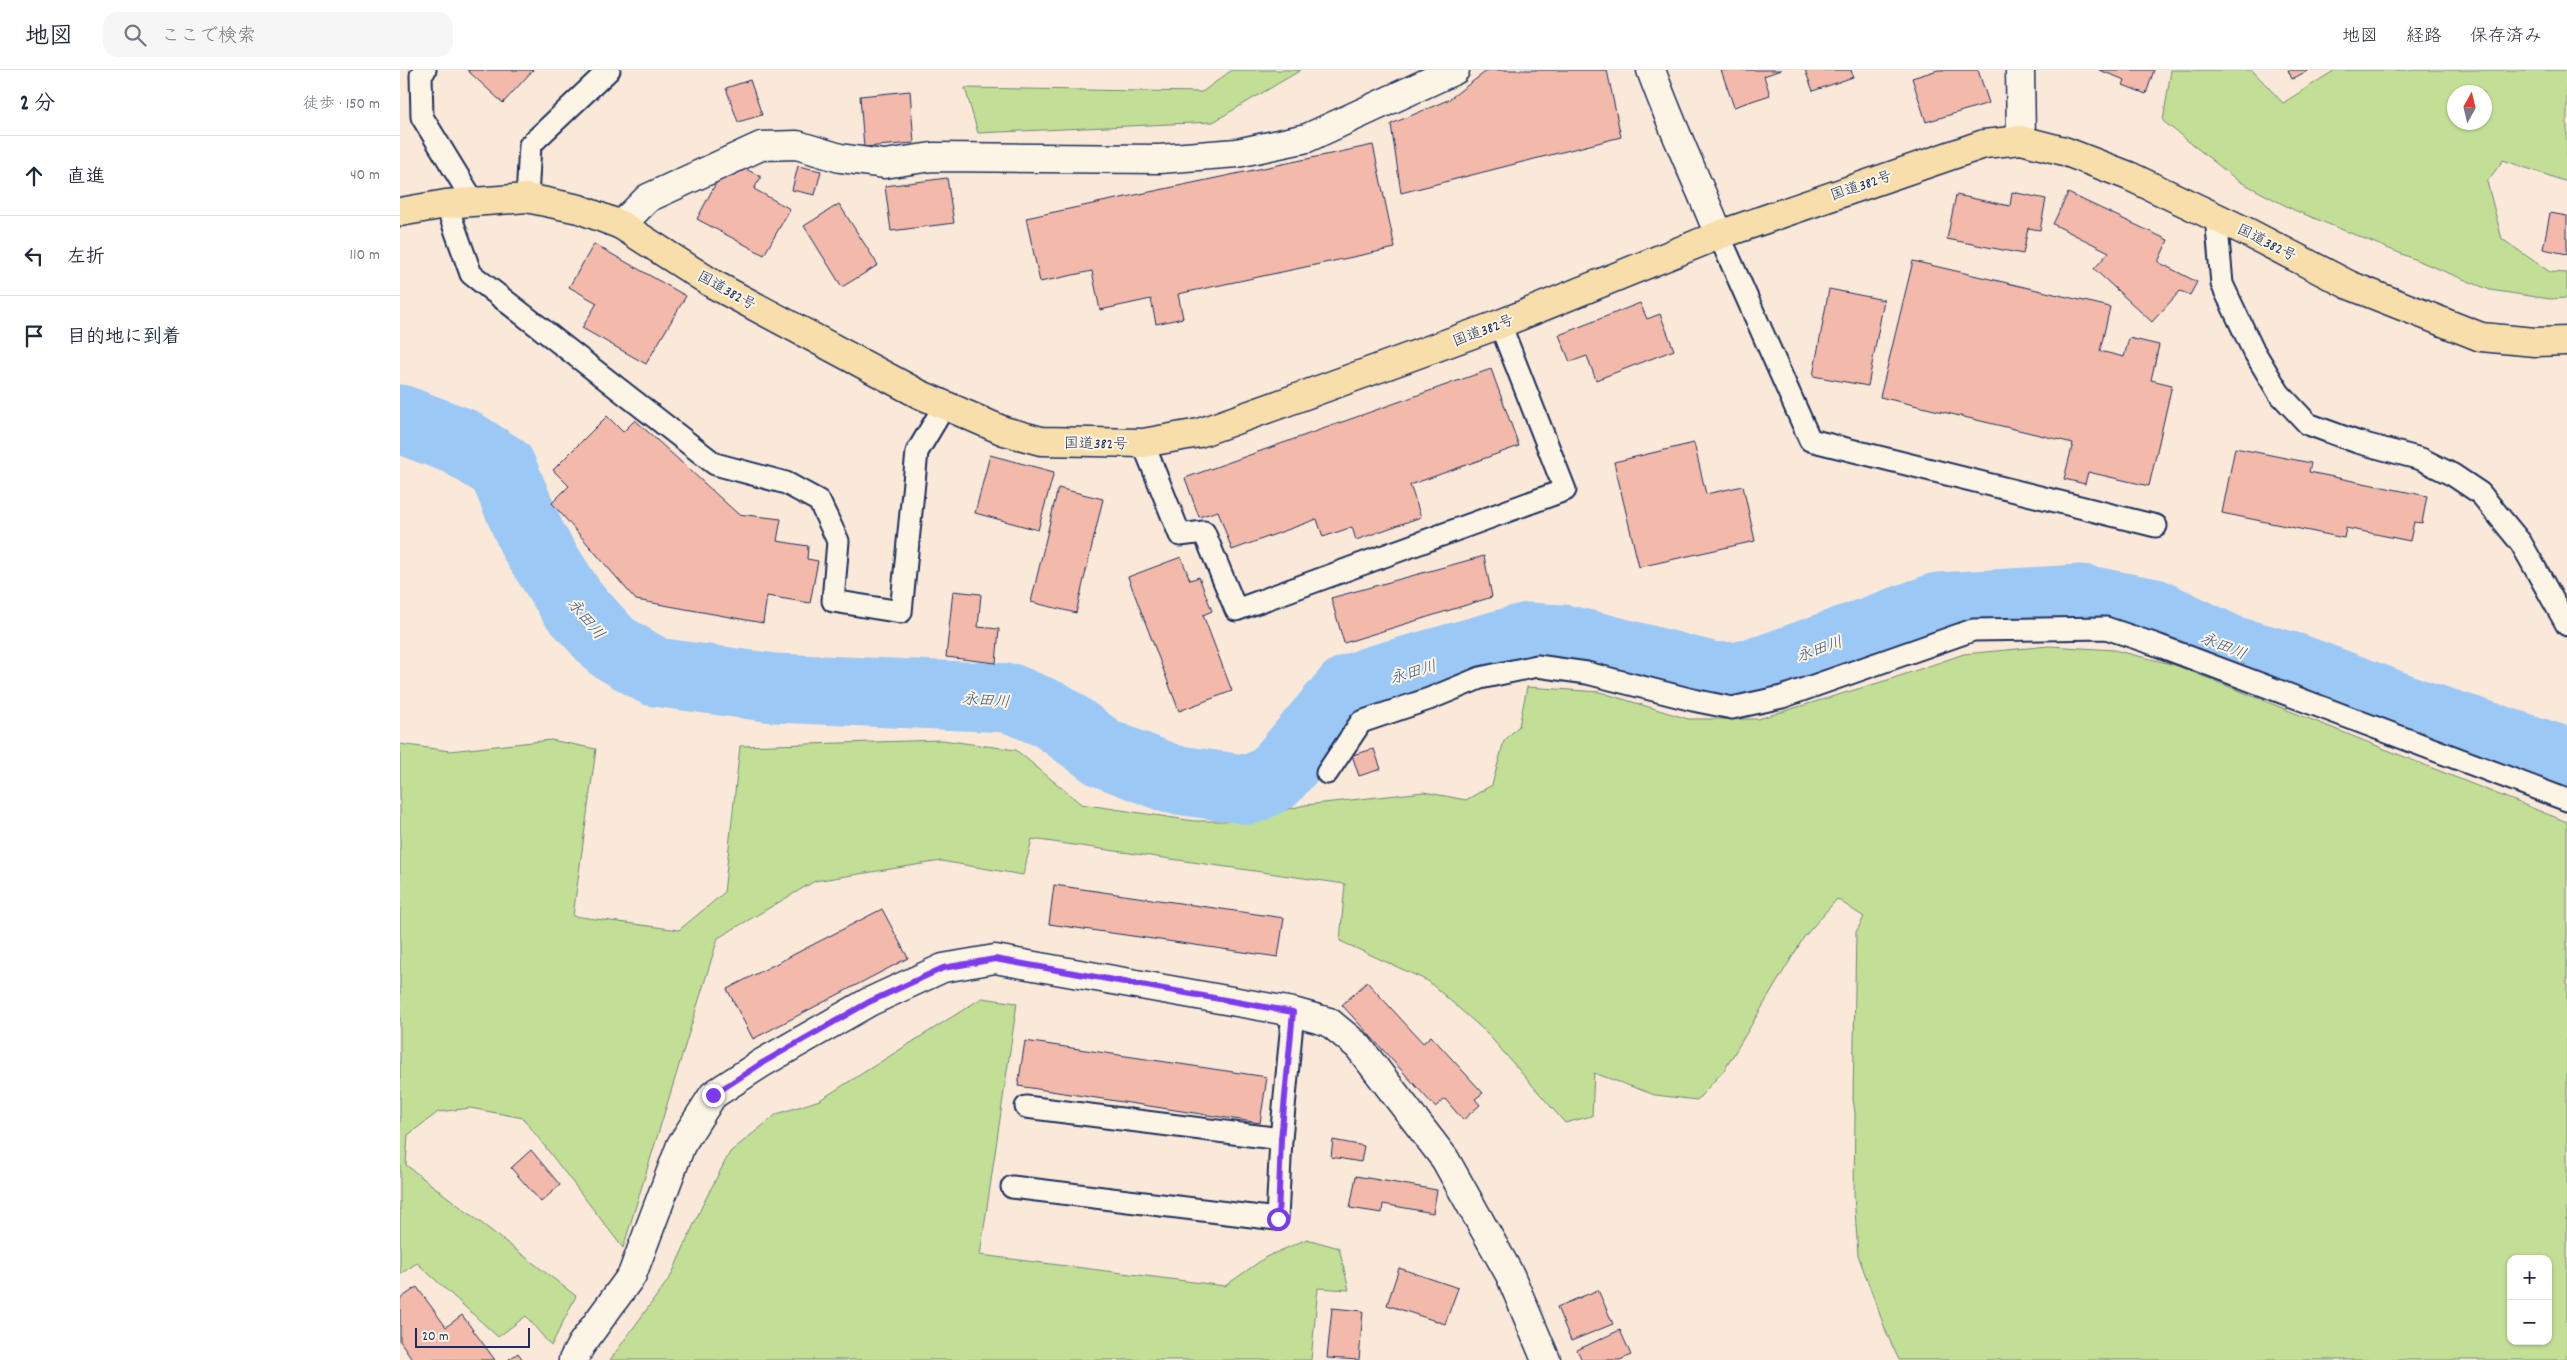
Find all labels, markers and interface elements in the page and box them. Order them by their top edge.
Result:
search box [103,12,453,57]
text: 地図 [25,21,73,55]
icon: search [121,21,149,49]
text: ここで検索 [161,24,256,51]
text: 地図 [2342,25,2378,50]
text: 経路 [2406,25,2442,50]
text: 保存済み [2470,25,2542,50]
north arrow [2447,85,2492,130]
text: 2 分 [20,90,55,120]
text: 徒歩 · 150 m [303,93,380,116]
icon: ahead [20,162,48,190]
text: 40 m [350,164,380,187]
text: 直進 [67,165,105,192]
street label: 国道382号 [1828,166,1896,208]
street label: 国道382号 [2232,219,2300,268]
icon: left [20,242,48,270]
text: 110 m [350,244,380,267]
text: 左折 [67,245,105,272]
street label: 国道382号 [693,267,759,317]
street label: 国道382号 [1450,310,1518,354]
icon: arrive [20,322,48,350]
text: 目的地に到着 [67,325,181,352]
street label: 国道382号 [1064,433,1128,457]
water label: 永田川 [561,594,609,645]
water label: 永田川 [2196,628,2250,667]
water label: 永田川 [1793,632,1846,669]
water label: 永田川 [1387,656,1440,691]
water label: 永田川 [961,688,1011,715]
route end [702,1084,725,1107]
route start [1267,1208,1290,1231]
map controls [2507,1255,2552,1345]
button: + [2507,1255,2552,1300]
button: − [2507,1300,2552,1345]
scale bar [415,1325,530,1348]
text: 20 m [422,1327,449,1347]

